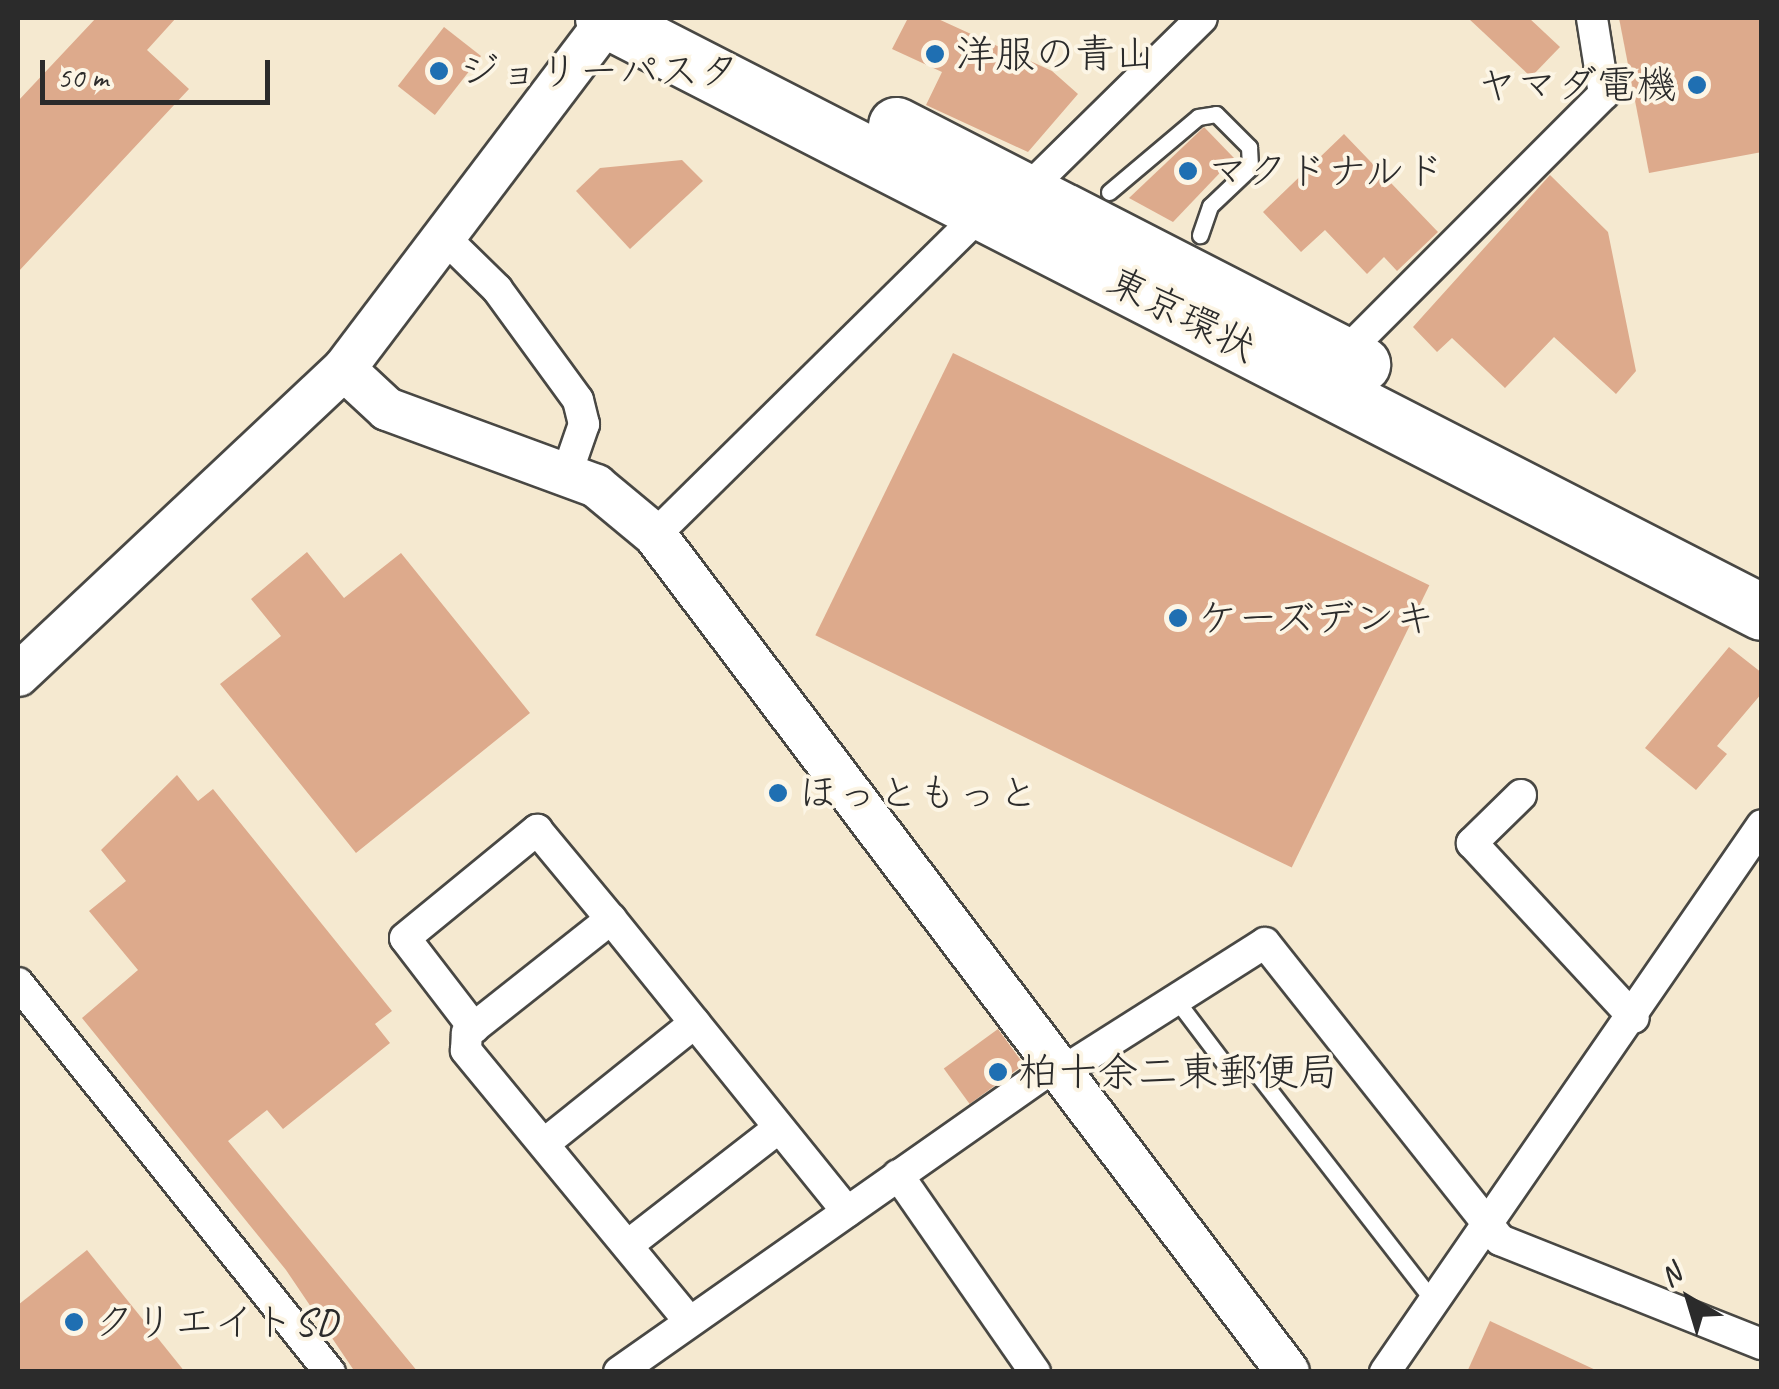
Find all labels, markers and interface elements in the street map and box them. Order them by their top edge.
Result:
place label: 洋服の青山 [955,30,1155,78]
scale bar [45,40,275,102]
marker: 洋服の青山 [924,43,946,65]
place label: ジョリーパスタ [459,47,739,95]
text: 50 m [57,58,108,96]
marker: ジョリーパスタ [428,60,450,82]
place label: ヤマダ電機 [1477,61,1677,109]
marker: ヤマダ電機 [1686,74,1708,96]
place label: マクドナルド [1208,147,1448,195]
marker: マクドナルド [1177,160,1199,182]
street label: 東京環状 [1100,256,1264,372]
place label: ケーズデンキ [1198,594,1438,642]
marker: ケーズデンキ [1167,607,1189,629]
place label: ほっともっと [798,769,1038,817]
marker: ほっともっと [767,782,789,804]
place label: 柏十余二東郵便局 [1018,1048,1338,1096]
marker: 柏十余二東郵便局 [987,1061,1009,1083]
north arrow [1639,1249,1739,1349]
text: N [1653,1256,1688,1294]
place label: クリエイトSD [94,1298,337,1346]
marker: クリエイトSD [63,1311,85,1333]

